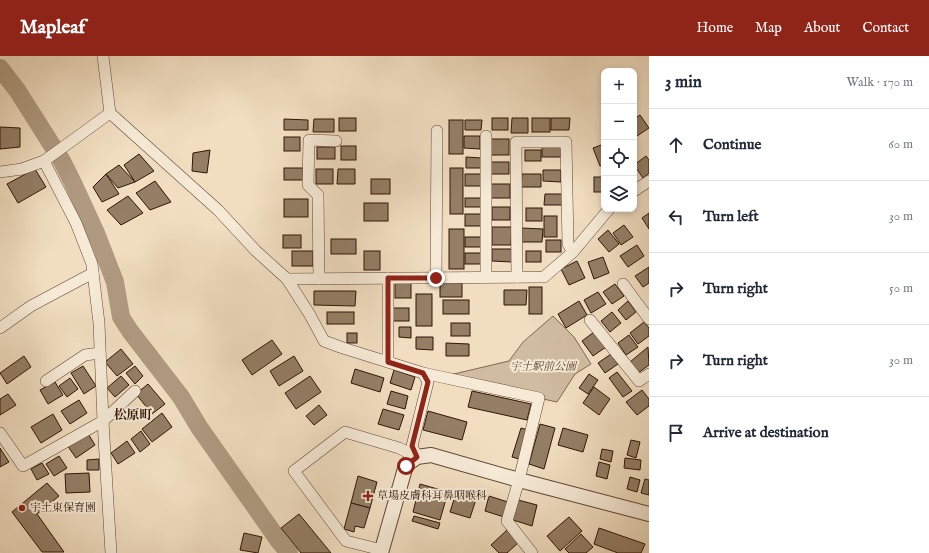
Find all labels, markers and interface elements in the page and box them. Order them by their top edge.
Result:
text: Mapleaf [20,16,85,40]
text: Home [697,19,733,37]
text: Map [755,19,782,37]
text: About [804,19,840,37]
text: Contact [862,19,909,37]
map controls [601,68,637,212]
button: + [601,68,637,104]
text: 3 min [665,72,702,93]
text: Walk · 170 m [847,74,913,91]
button: − [601,104,637,140]
icon: ahead [665,134,687,156]
text: Continue [703,135,761,154]
text: 60 m [888,136,913,153]
button: locate [601,140,637,176]
button: layers [601,176,637,212]
icon: left [665,206,687,228]
text: Turn left [703,207,759,226]
text: 30 m [889,208,913,225]
route end [427,269,445,287]
icon: right [665,278,687,300]
text: Turn right [703,279,768,298]
text: 50 m [889,280,913,297]
icon: right [665,350,687,372]
text: Turn right [703,351,768,370]
text: 30 m [889,352,913,369]
park label: 宇土駅前公園 [510,360,578,374]
district label: 松原町 [113,407,153,424]
icon: arrive [665,422,687,444]
text: Arrive at destination [703,423,829,442]
route start [397,457,415,475]
place label: 草場皮膚科耳鼻咽喉科 [377,489,487,503]
marker: 草場皮膚科耳鼻咽喉科 [362,490,374,502]
place label: 宇土東保育園 [30,501,96,515]
marker: 宇土東保育園 [17,503,27,513]

